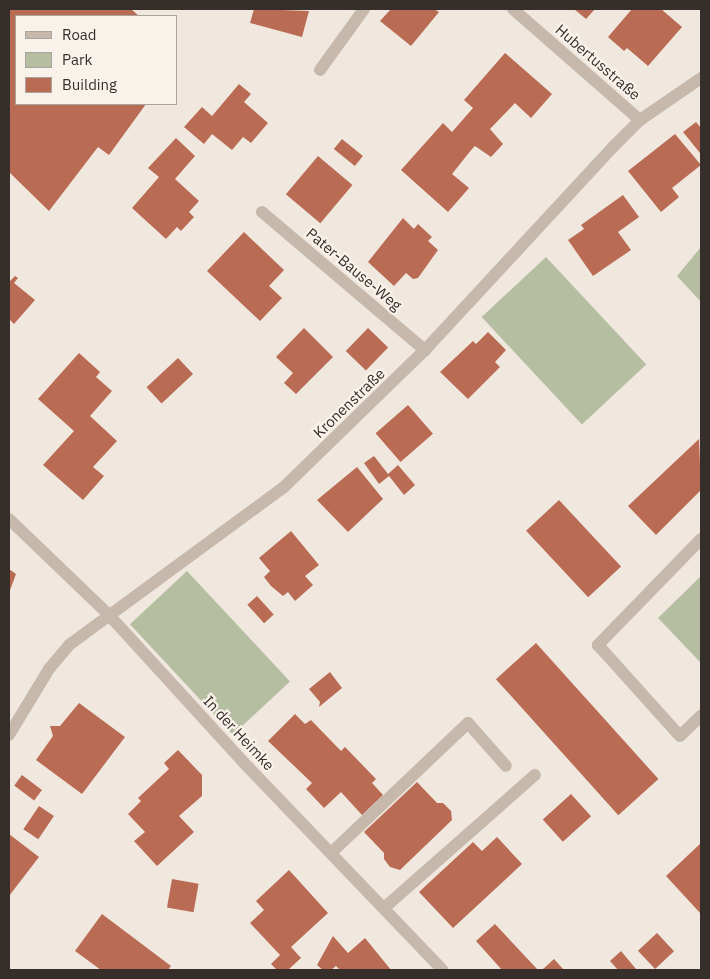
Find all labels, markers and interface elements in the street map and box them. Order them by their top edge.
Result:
legend [15,15,178,105]
street label: Hubertusstraße [552,20,644,104]
text: Road [62,25,97,44]
text: Park [62,50,92,69]
text: Building [62,75,117,94]
street label: Pater-Bause-Weg [303,224,405,314]
street label: Kronenstraße [310,364,388,442]
street label: In der Heimke [200,692,278,774]

